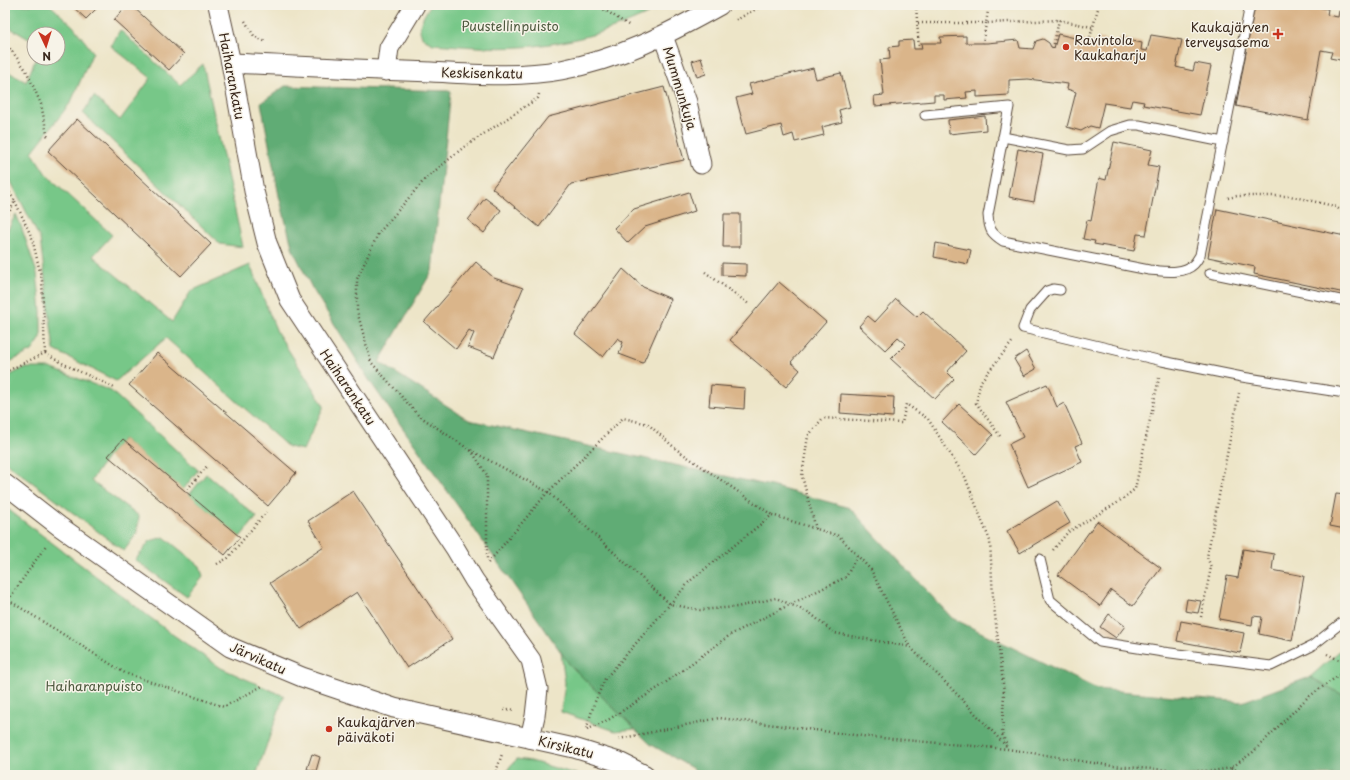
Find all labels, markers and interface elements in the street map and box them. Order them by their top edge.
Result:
park label: Puustellinpuisto [461,16,559,35]
place label: Kaukajärven terveysasema [1185,17,1270,51]
north arrow [26,26,66,66]
marker: Kaukajärven terveysasema [1272,28,1284,40]
place label: Ravintola Kaukaharju [1074,30,1146,64]
street label: Haiharankatu [215,31,250,121]
marker: Ravintola Kaukaharju [1061,42,1071,52]
street label: Mummunkuja [659,44,702,133]
text: N [42,48,52,65]
street label: Keskisenkatu [441,62,523,83]
street label: Haiharankatu [316,345,381,428]
street label: Järvikatu [227,637,289,678]
park label: Haiharanpuisto [46,676,142,695]
place label: Kaukajärven päiväkoti [337,712,415,746]
marker: Kaukajärven päiväkoti [324,724,334,734]
street label: Kirsikatu [536,730,596,763]

